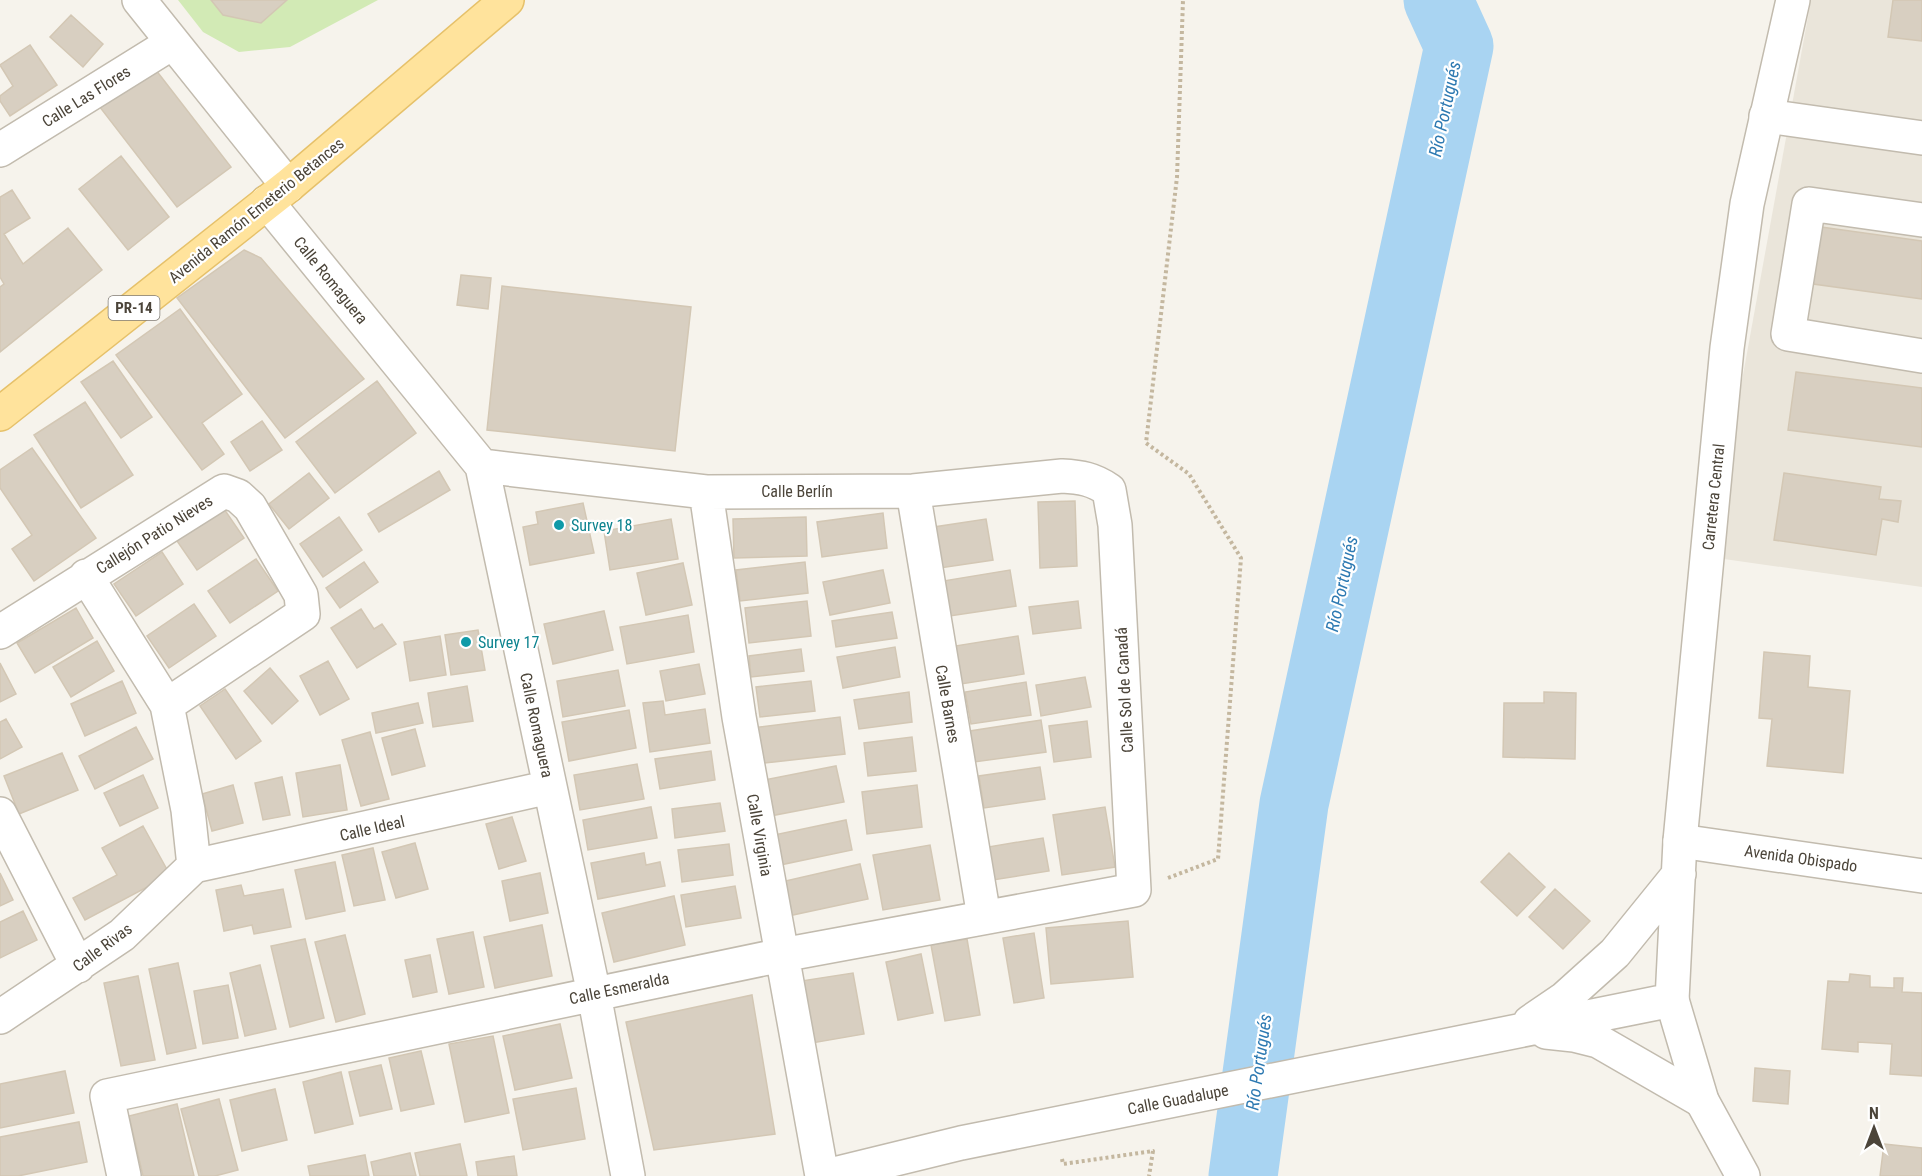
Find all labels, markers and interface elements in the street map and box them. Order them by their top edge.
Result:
water label: Río Portugués [1424,59,1465,159]
street label: Calle Las Flores [39,62,134,131]
street label: Avenida Ramón Emeterio Betances [165,134,348,287]
street label: Calle Romaguera [290,233,372,328]
road number: PR-14 [108,296,160,320]
street label: Carretera Central [1698,443,1729,551]
street label: Calle Berlín [761,482,833,501]
street label: Callejón Patio Nieves [93,491,216,578]
place label: Survey 18 [571,516,632,535]
marker: Survey 18 [552,518,566,532]
water label: Río Portugués [1321,534,1362,634]
street label: Calle Sol de Canadá [1112,627,1137,753]
place label: Survey 17 [478,633,539,652]
marker: Survey 17 [459,635,473,649]
street label: Calle Barnes [931,663,964,745]
street label: Calle Romaguera [516,671,557,779]
street label: Calle Virginia [743,792,776,878]
street label: Calle Ideal [338,812,406,845]
street label: Avenida Obispado [1743,841,1859,876]
street label: Calle Rivas [69,919,136,976]
street label: Calle Esmeralda [567,969,671,1008]
water label: Río Portugués [1241,1012,1276,1111]
street label: Calle Guadalupe [1126,1080,1230,1119]
north arrow [1844,1098,1904,1158]
text: N [1869,1104,1879,1123]

